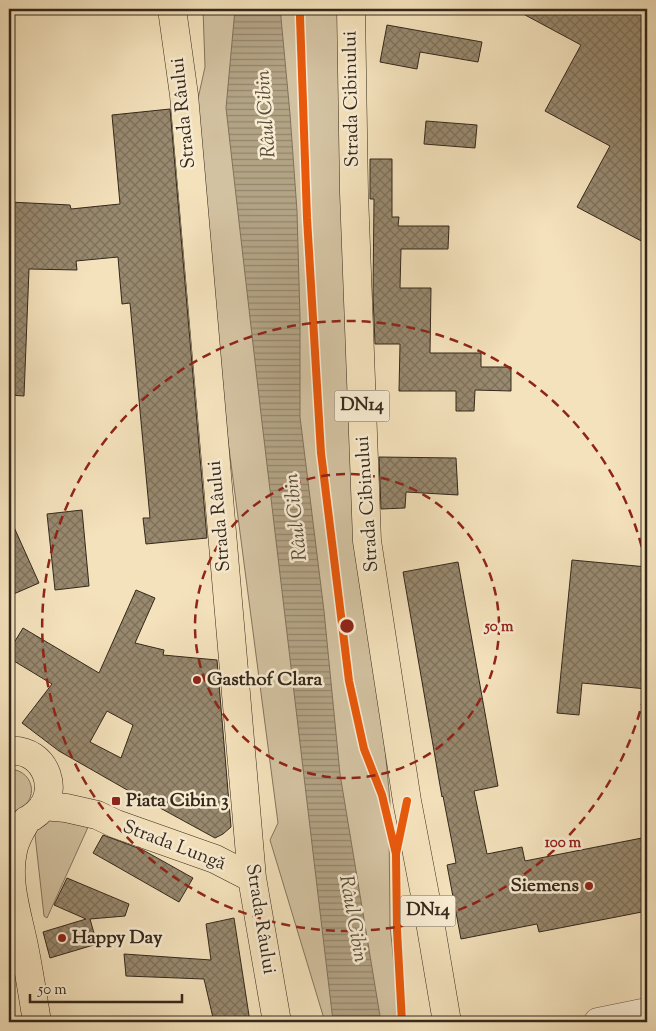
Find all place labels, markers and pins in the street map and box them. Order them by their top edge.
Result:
centre of rings [338,617,356,635]
place label: Gasthof Clara [207,667,322,694]
marker: Gasthof Clara [191,674,203,686]
place label: Piata Cibin 3 [126,788,229,815]
marker: Piata Cibin 3 [110,795,122,807]
place label: Siemens [510,873,580,900]
marker: Siemens [583,880,595,892]
place label: Happy Day [72,925,163,952]
marker: Happy Day [56,932,68,944]

